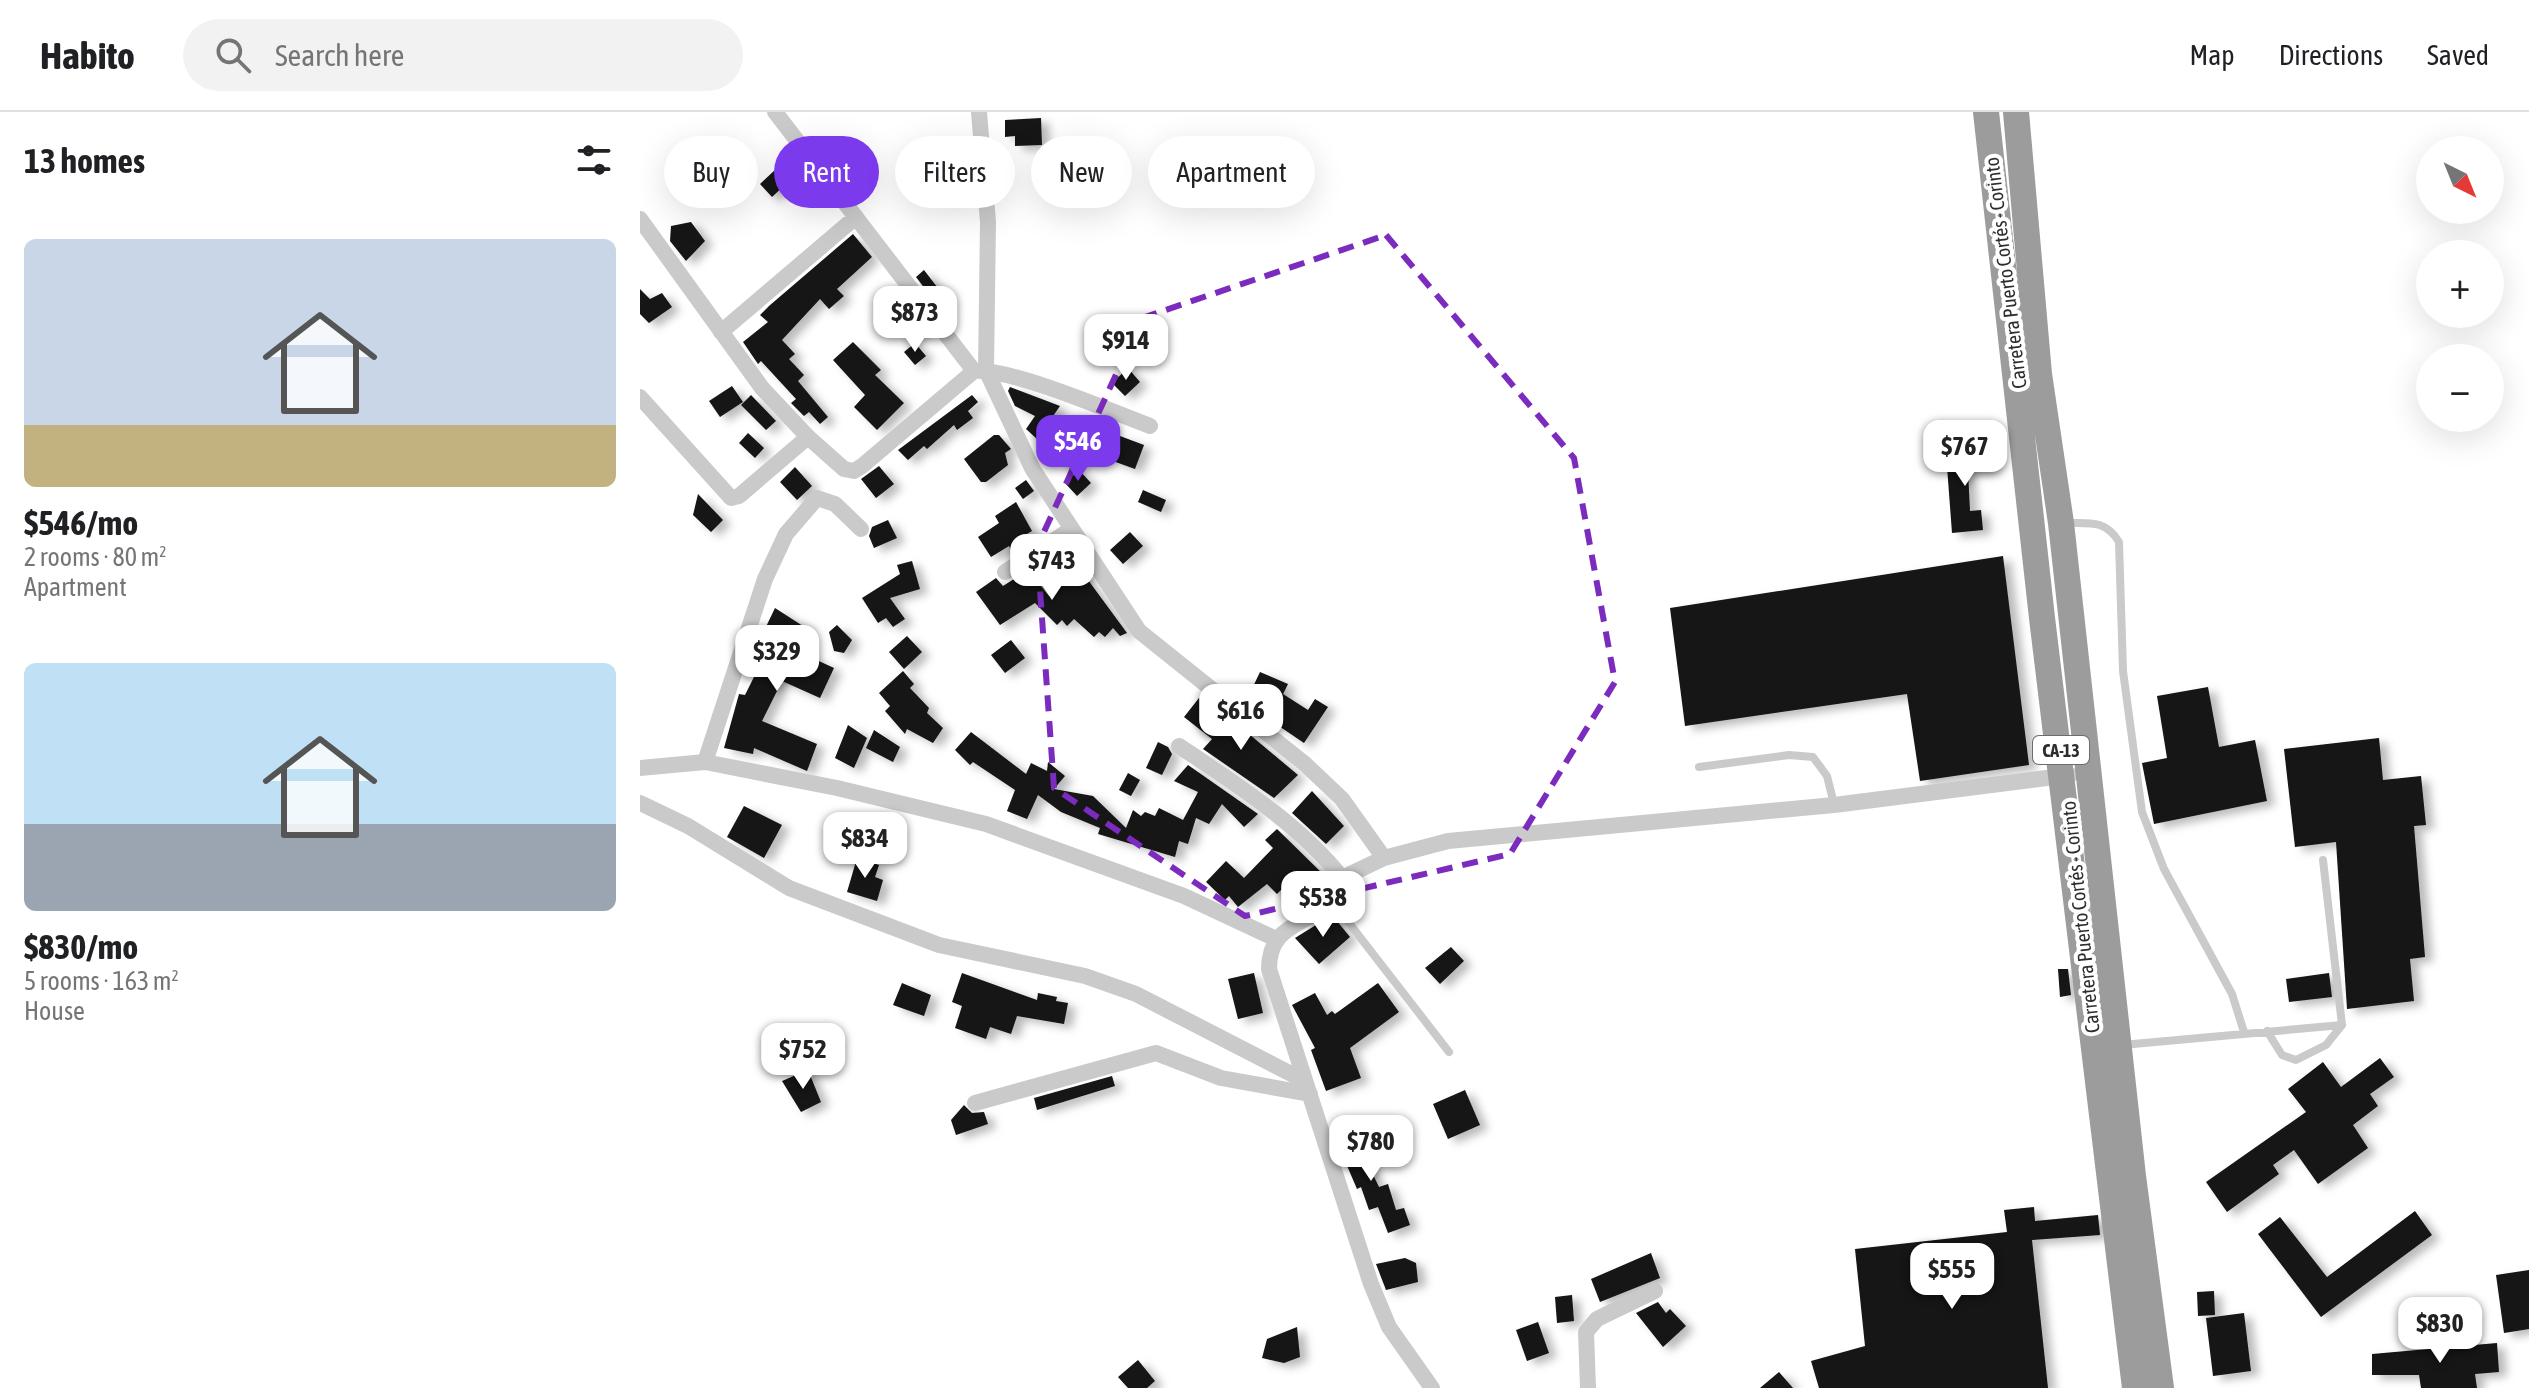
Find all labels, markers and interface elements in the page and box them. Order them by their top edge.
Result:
search box [183,19,743,91]
icon: search [211,33,255,77]
text: Habito [40,34,135,77]
text: Search here [275,38,404,72]
text: Map [2190,39,2235,71]
text: Directions [2279,39,2383,71]
text: Saved [2427,39,2489,71]
chip: Buy [664,136,758,208]
chip: Rent [774,136,879,208]
chip: Filters [895,136,1015,208]
chip: New [1031,136,1132,208]
chip: Apartment [1148,136,1315,208]
north arrow [2416,136,2504,224]
map controls [2416,136,2504,432]
icon: filters [572,138,616,182]
text: 13 homes [24,141,145,180]
street label: Carretera Puerto Cortés - Corinto [1979,156,2031,390]
button: + [2416,240,2504,328]
pin: $873 [868,286,962,354]
icon: home [248,291,392,435]
text: $873 [891,297,939,327]
pin: $914 [1079,314,1173,382]
text: $914 [1102,325,1150,355]
button: − [2416,344,2504,432]
pin: $546 [1031,415,1125,483]
pin: $767 [1918,420,2012,488]
text: $546 [1054,426,1102,456]
text: $767 [1941,431,1989,461]
text: $546/mo [24,503,138,542]
pin: $743 [1005,534,1099,602]
text: 2 rooms · 80 m² [24,542,166,572]
text: $743 [1028,545,1076,575]
text: Apartment [24,572,127,602]
pin: $329 [730,625,824,693]
text: $329 [753,636,801,666]
pin: $616 [1194,684,1288,752]
text: $616 [1217,695,1265,725]
icon: home [248,715,392,859]
road number: CA-13 [2033,736,2089,764]
street label: Carretera Puerto Cortés - Corinto [2056,800,2104,1034]
pin: $834 [818,812,912,880]
text: $834 [841,823,889,853]
pin: $538 [1276,871,1370,939]
text: $538 [1299,882,1347,912]
text: $830/mo [24,927,138,966]
text: 5 rooms · 163 m² [24,966,179,996]
text: House [24,996,85,1026]
pin: $752 [756,1023,850,1091]
text: $752 [779,1034,827,1064]
pin: $780 [1324,1115,1418,1183]
text: $780 [1347,1126,1395,1156]
pin: $555 [1905,1243,1999,1311]
text: $555 [1928,1254,1976,1284]
pin: $830 [2393,1297,2487,1365]
text: $830 [2416,1308,2464,1338]

